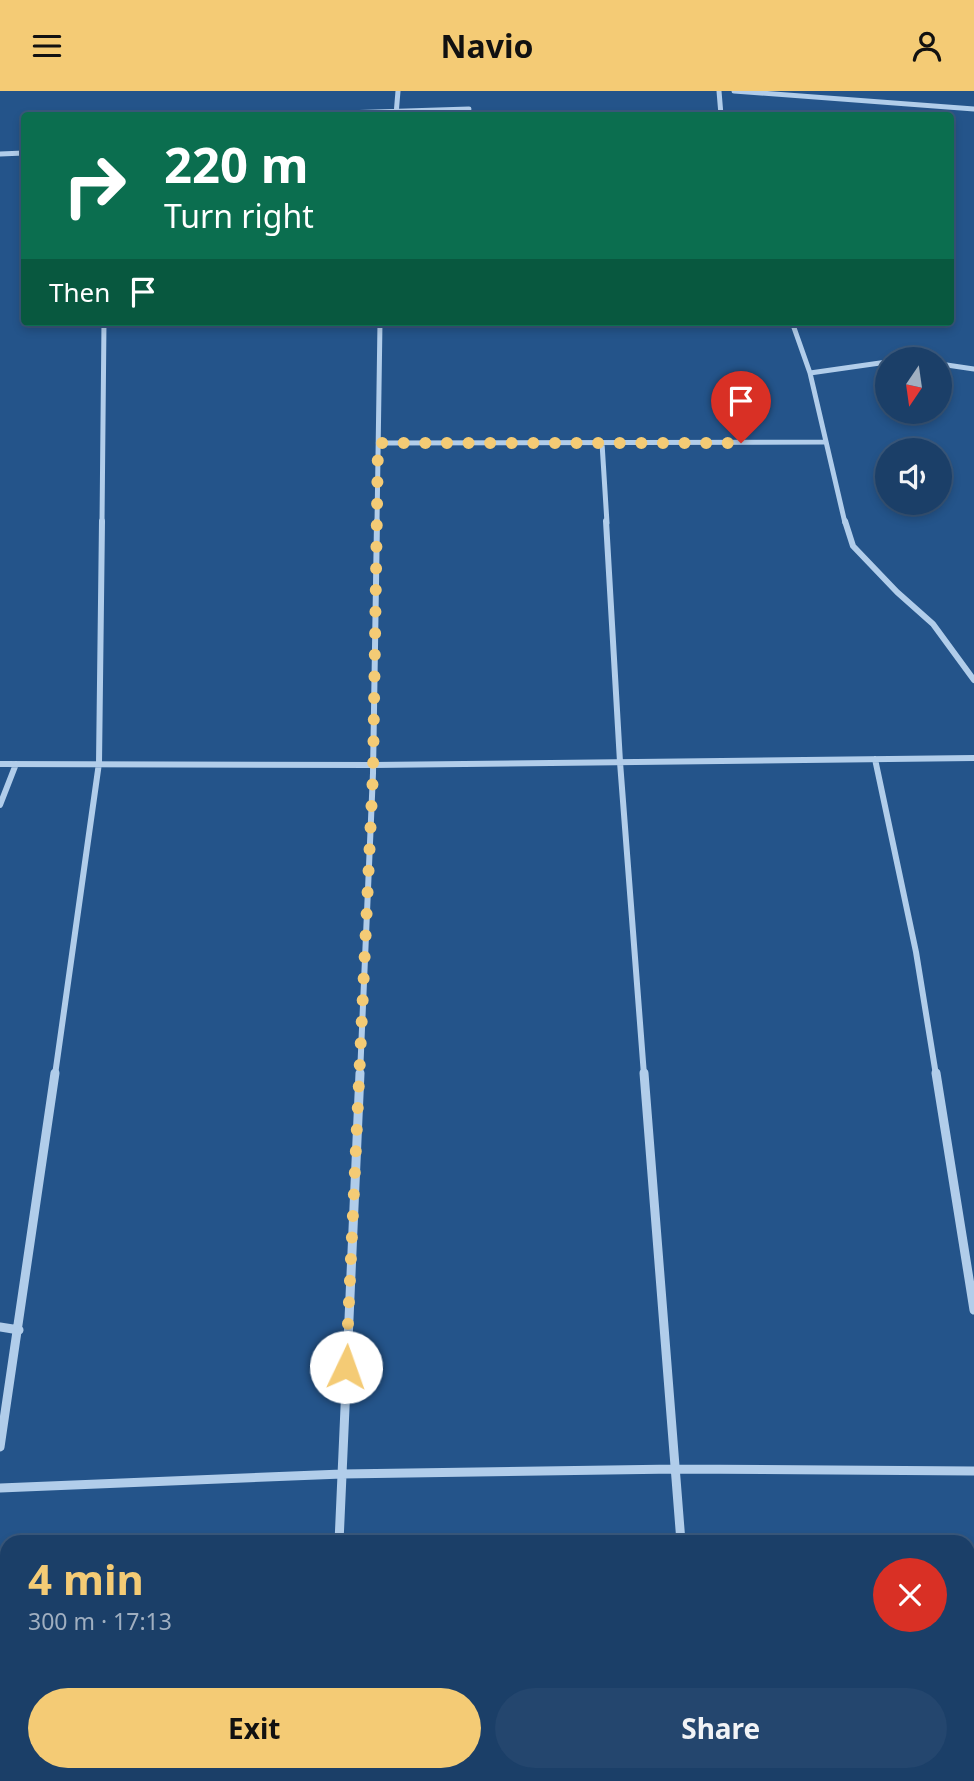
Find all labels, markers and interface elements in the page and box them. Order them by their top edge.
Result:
text: Navio [440,24,534,67]
icon: menu [28,27,66,65]
icon: person [908,27,946,65]
text: 220 m [164,131,309,197]
icon: right [49,140,140,231]
text: Turn right [164,194,314,237]
icon: arrive [124,273,162,311]
text: Then [49,274,110,310]
north arrow [875,347,952,423]
map controls [875,347,952,515]
pin [711,371,771,443]
icon: arrive [722,382,760,420]
button: sound [875,438,952,515]
position arrow [309,1330,383,1404]
text: 4 min [28,1550,144,1607]
button: close [873,1558,947,1632]
text: 300 m · 17:13 [28,1605,172,1637]
button: Exit [28,1688,481,1768]
button: Share [495,1688,947,1768]

